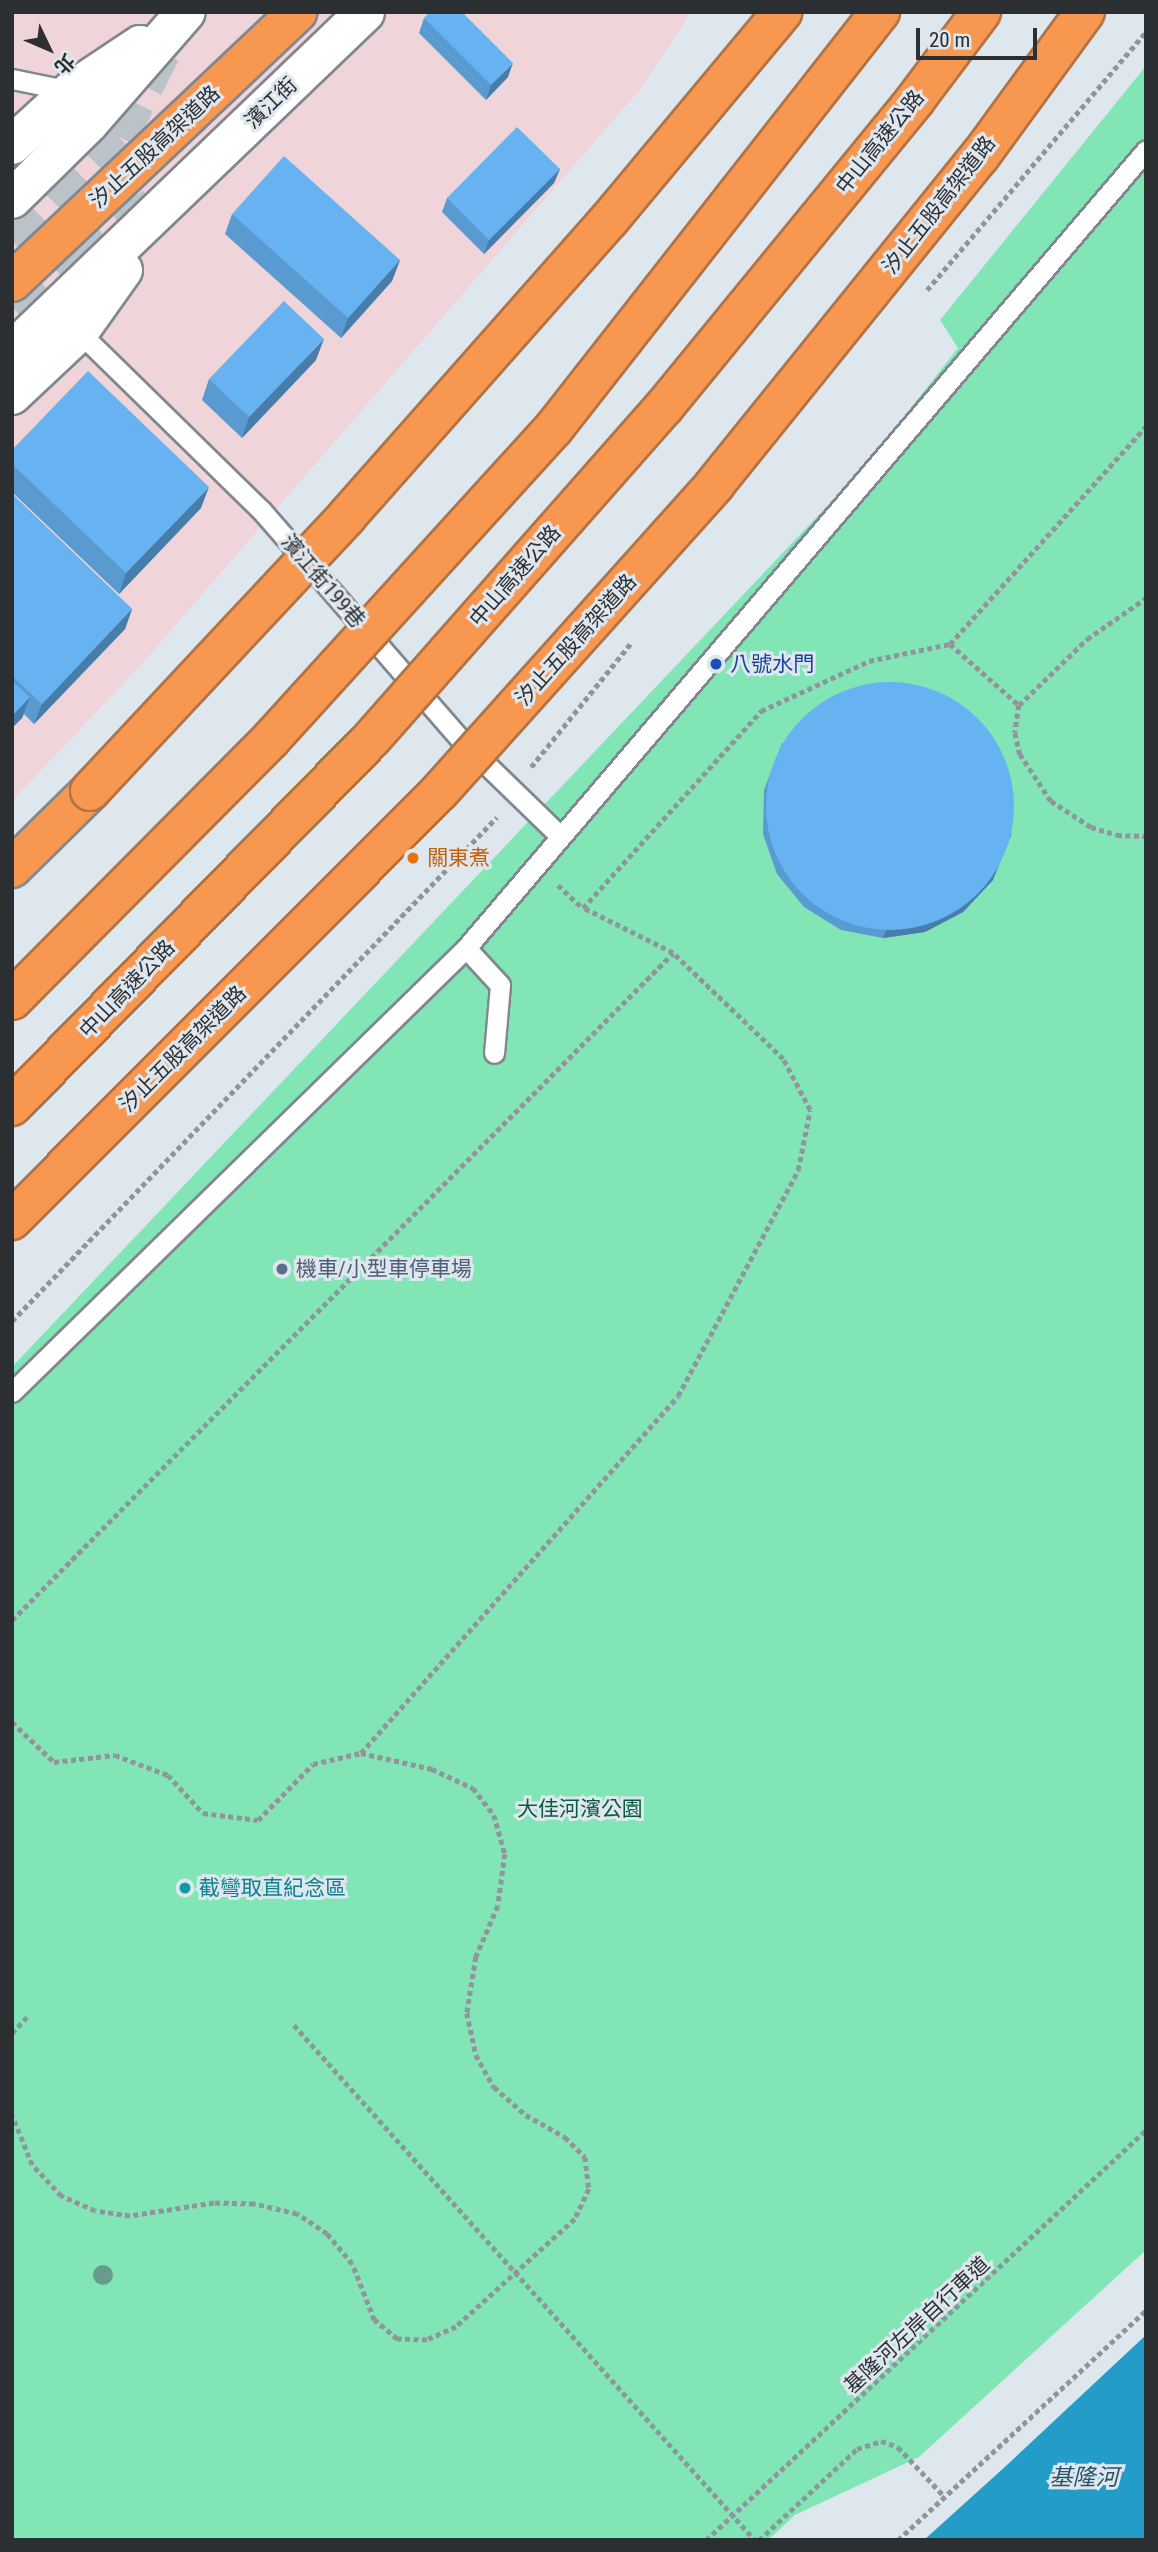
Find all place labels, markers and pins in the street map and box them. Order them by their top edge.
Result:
place label: 八號水門 [730,651,814,677]
marker: 八號水門 [708,656,724,672]
place label: 關東煮 [427,845,490,871]
marker: 關東煮 [405,850,421,866]
place label: 機車/小型車停車場 [296,1256,472,1282]
marker: 機車/小型車停車場 [274,1261,290,1277]
place label: 截彎取直紀念區 [199,1875,346,1901]
marker: 截彎取直紀念區 [177,1880,193,1896]

